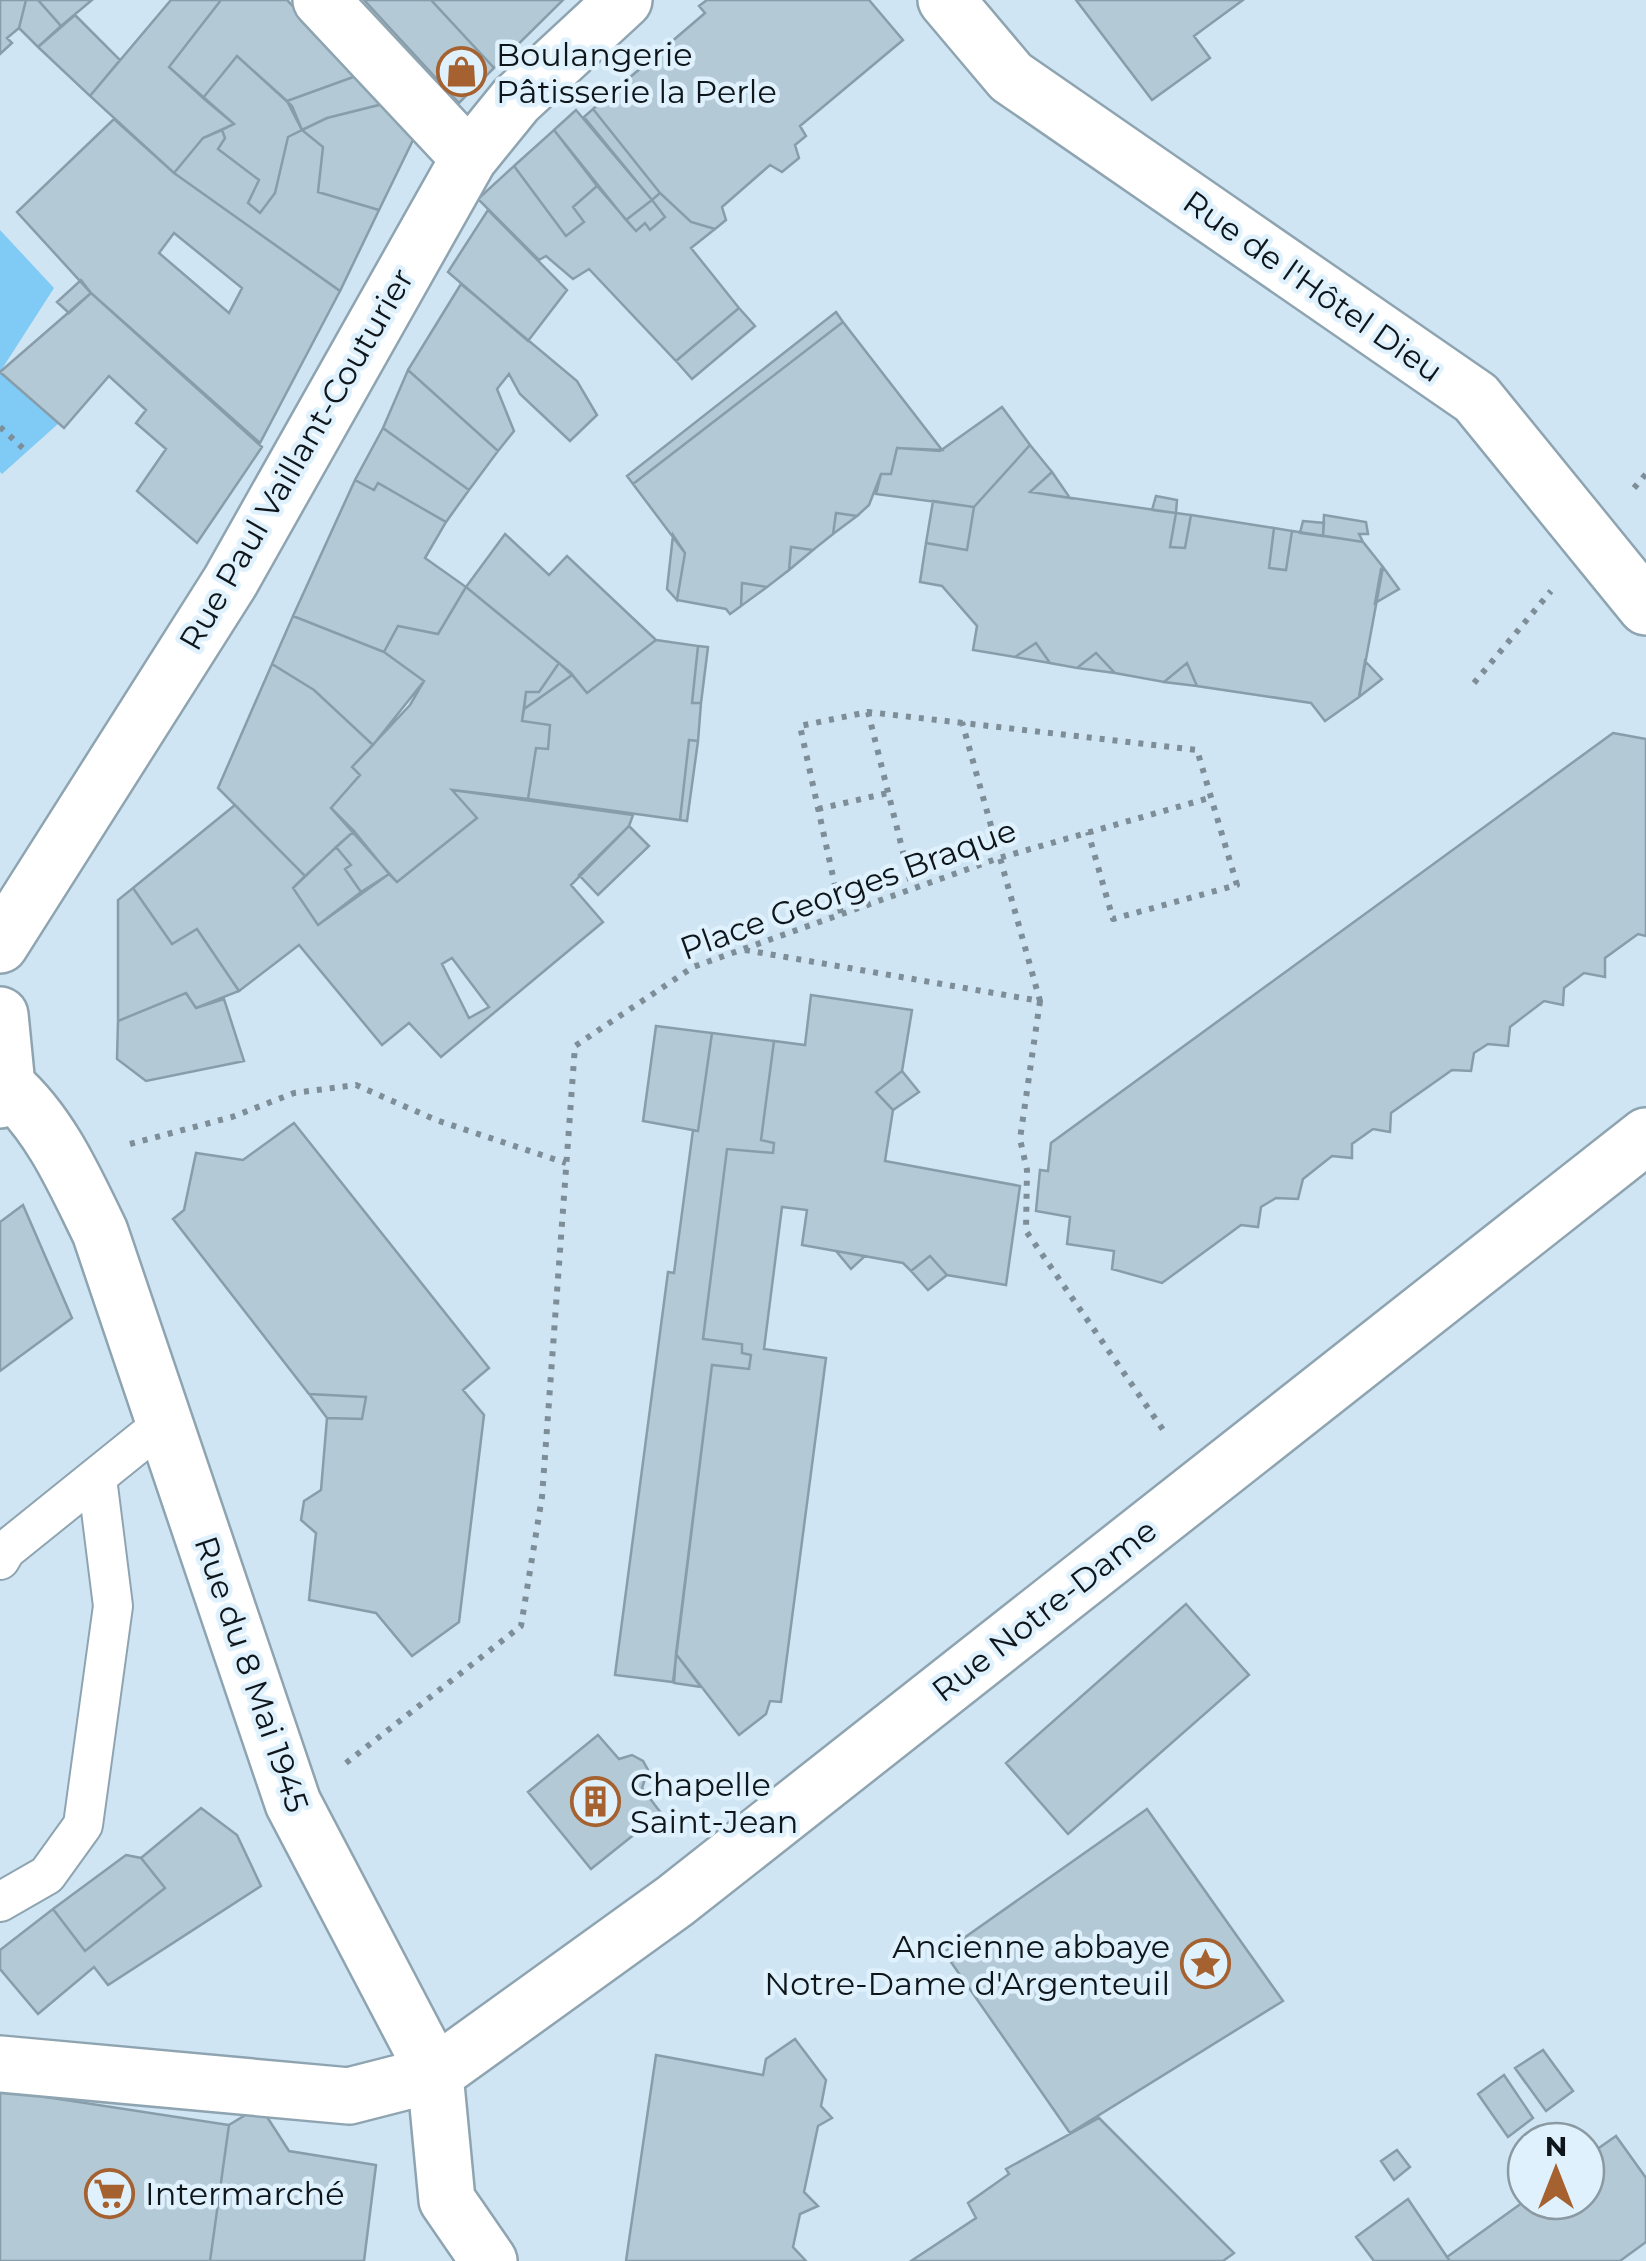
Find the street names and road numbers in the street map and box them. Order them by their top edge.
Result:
street label: Rue de l'Hôtel Dieu [1176,182,1450,390]
street label: Rue Paul Vaillant-Couturier [170,261,422,657]
street label: Place Georges Braque [675,810,1021,968]
street label: Rue Notre-Dame [924,1510,1164,1710]
street label: Rue du 8 Mai 1945 [186,1531,318,1817]

